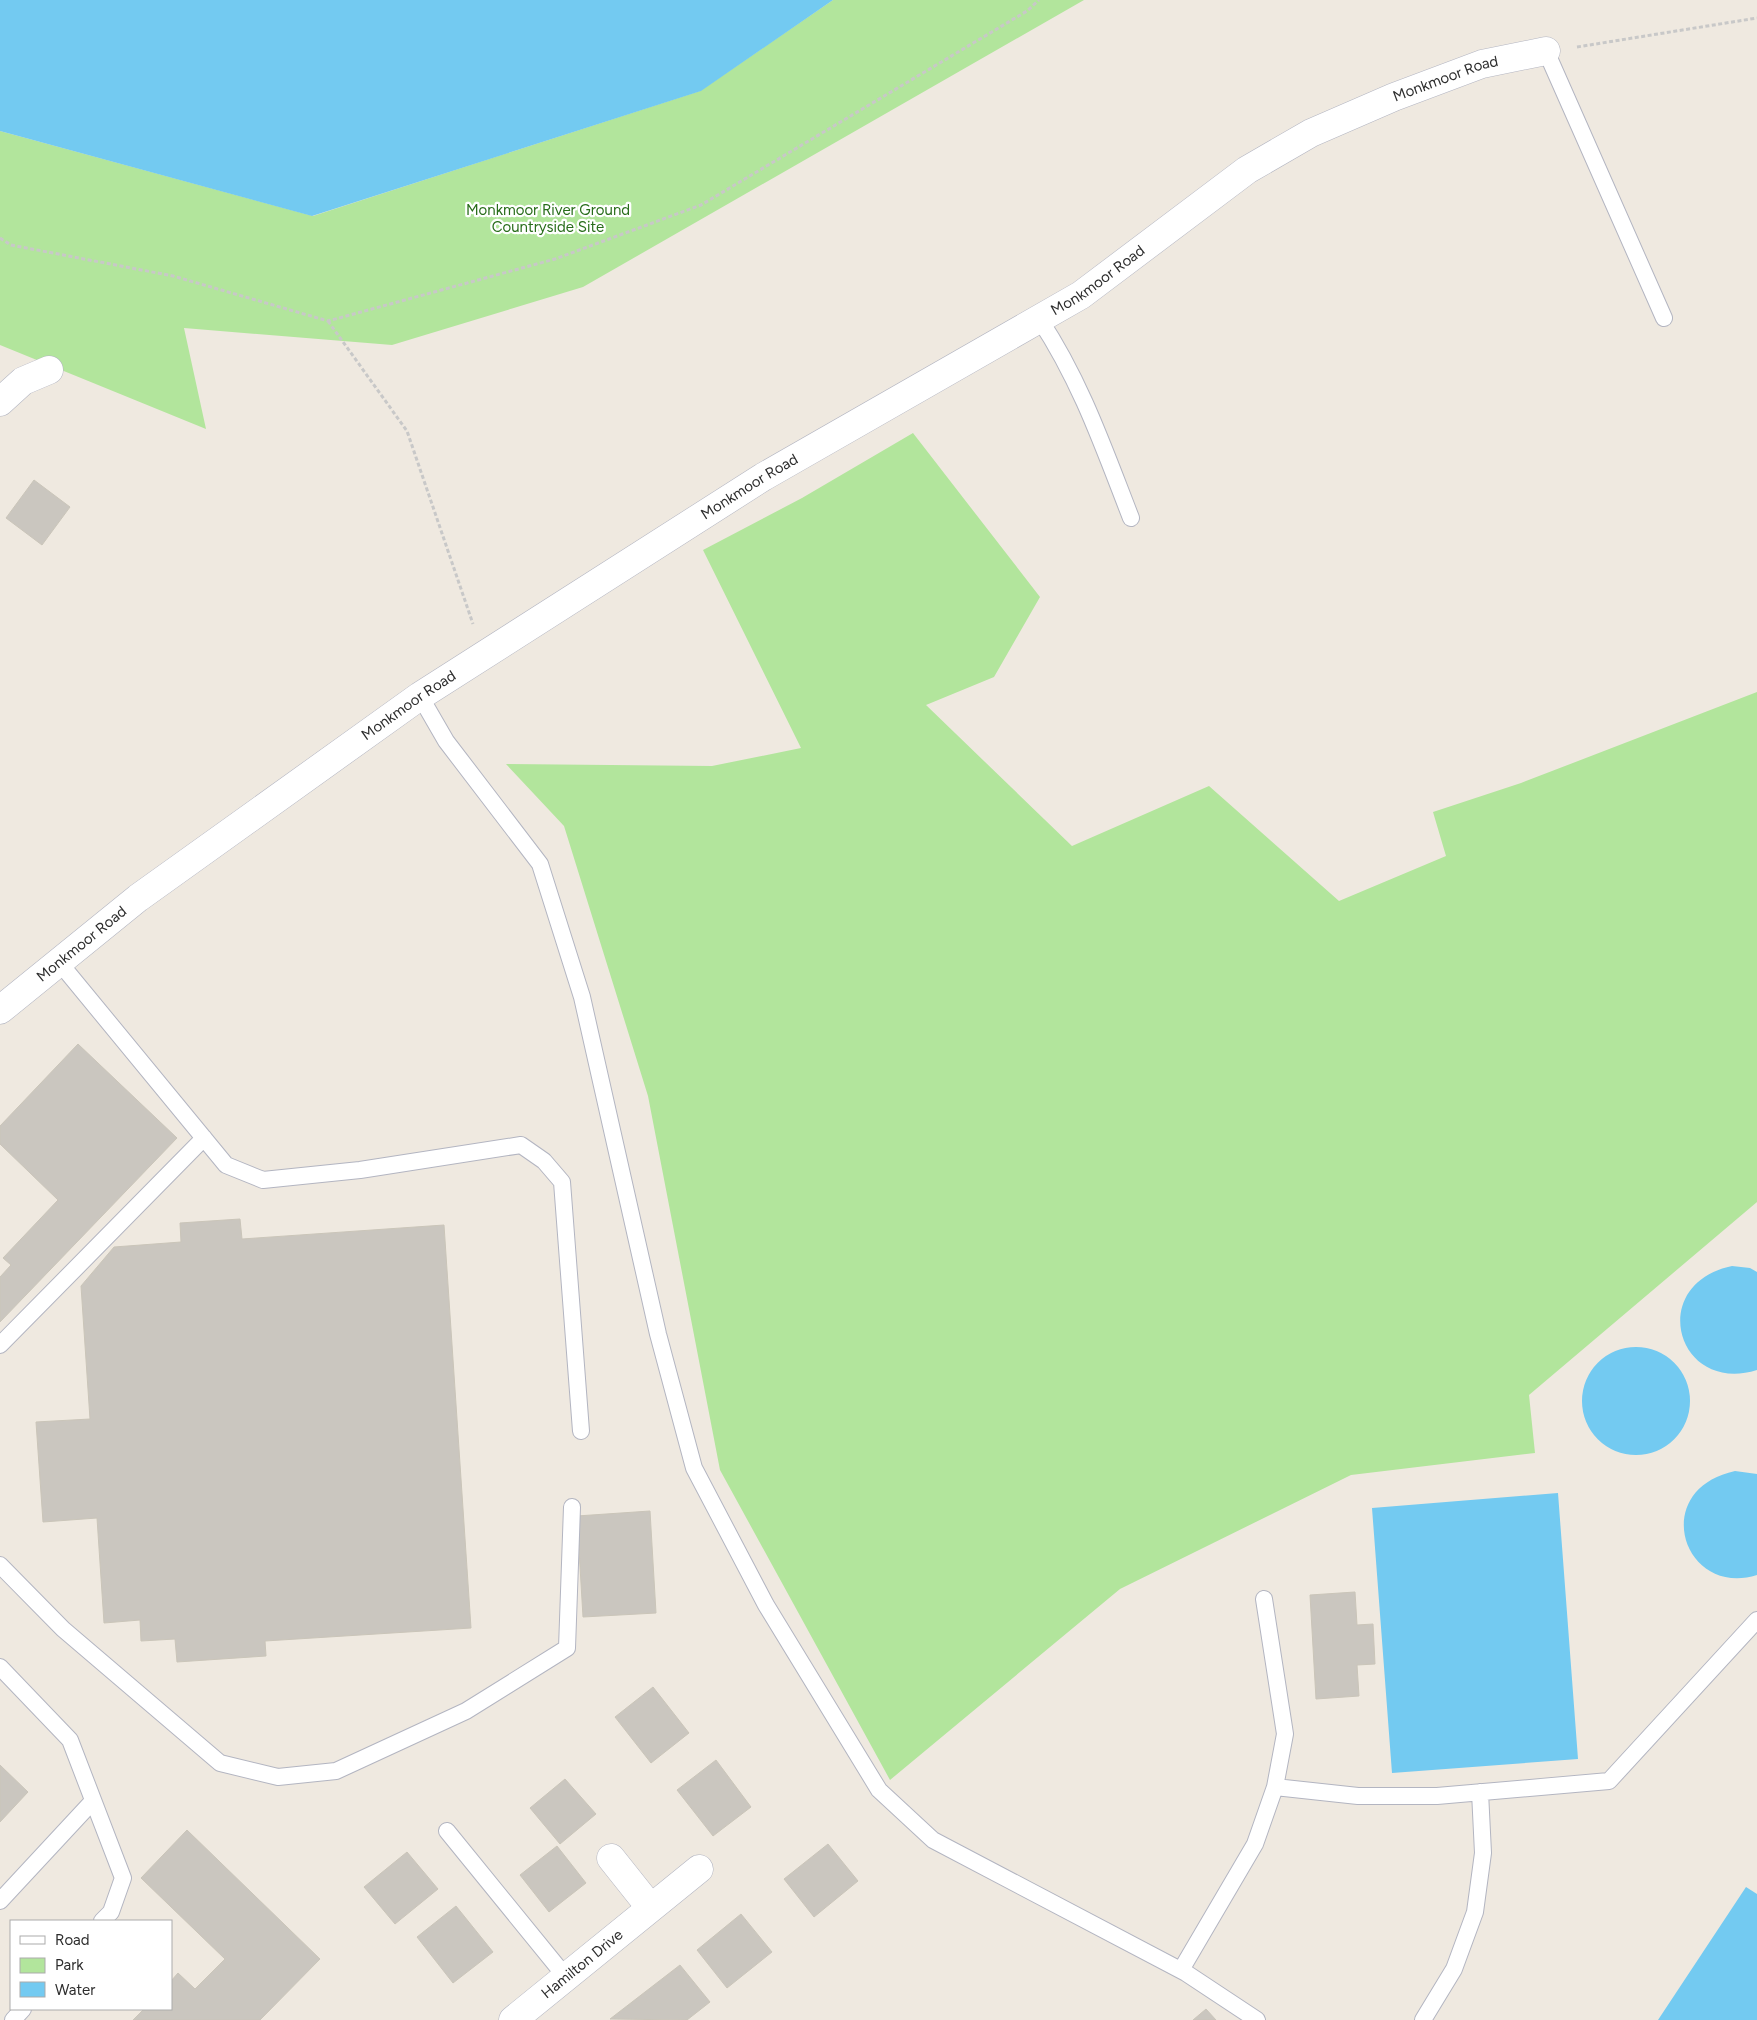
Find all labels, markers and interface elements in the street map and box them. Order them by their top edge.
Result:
street label: Monkmoor Road [1390,52,1500,106]
park label: Monkmoor River Ground Countryside Site [466,201,630,236]
street label: Monkmoor Road [1048,241,1148,319]
street label: Monkmoor Road [698,450,801,523]
street label: Monkmoor Road [358,667,459,744]
street label: Monkmoor Road [33,902,130,986]
legend [10,1920,172,2010]
street label: Hamilton Drive [538,1926,626,2002]
text: Road [55,1931,90,1949]
text: Park [55,1956,84,1974]
text: Water [55,1981,95,1999]

